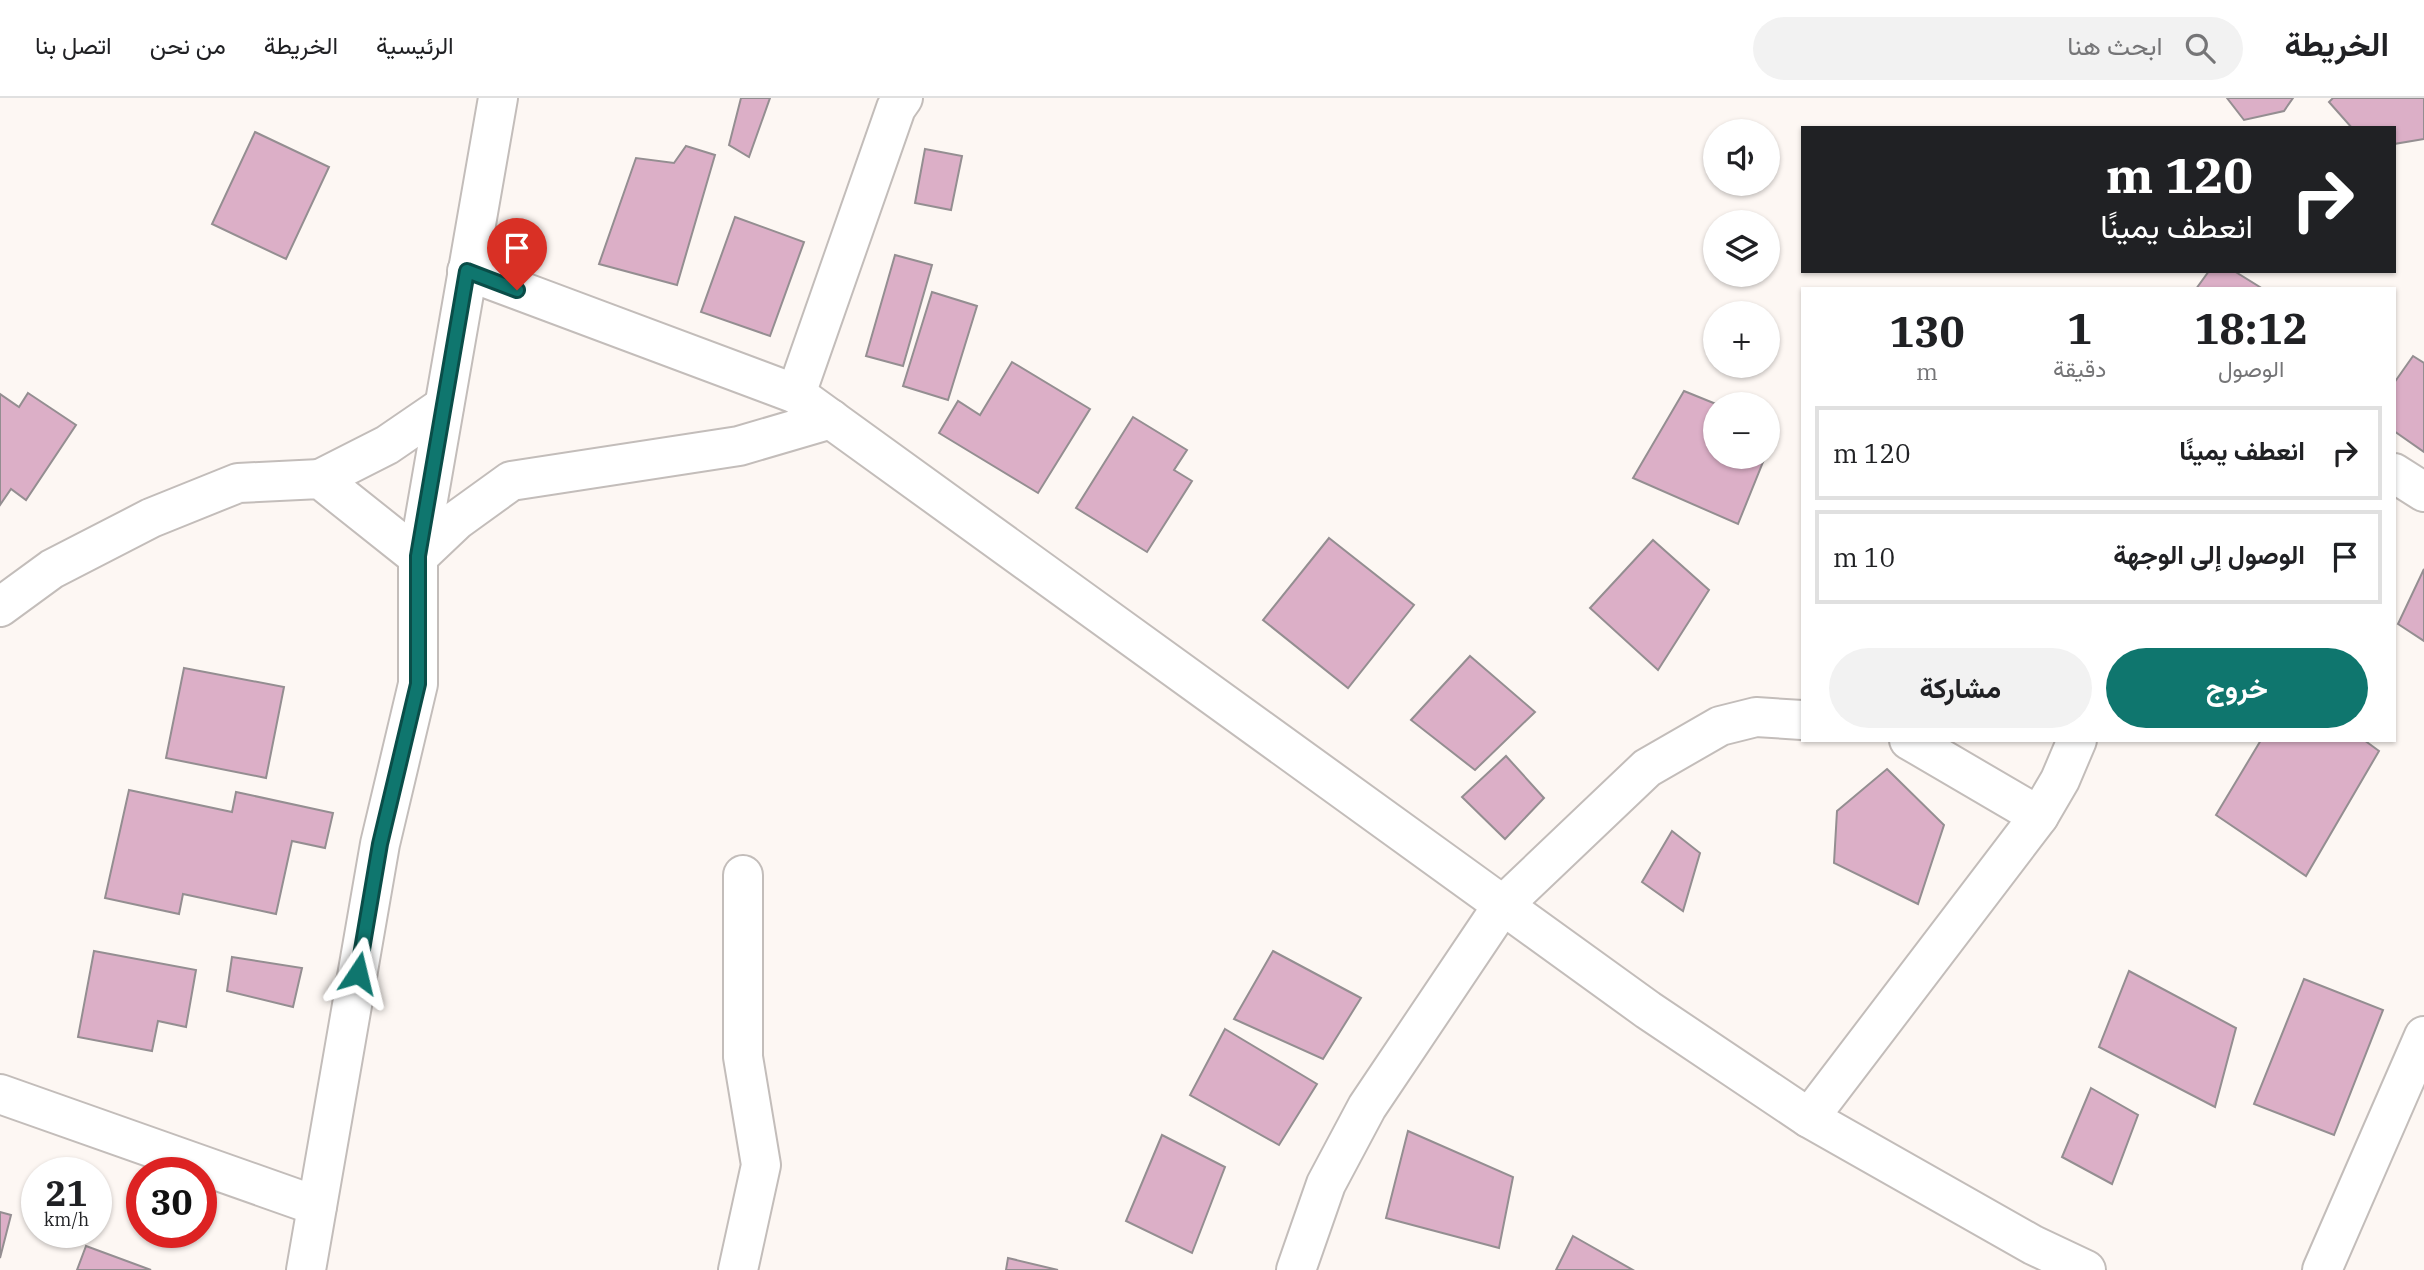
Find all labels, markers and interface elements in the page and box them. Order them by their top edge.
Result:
search box [1753,17,2243,80]
text: الخريطة [2285,22,2389,65]
text: ابحث هنا [2067,28,2163,62]
text: اتصل بنا [35,29,112,61]
text: من نحن [150,29,226,61]
text: الخريطة [264,29,338,61]
text: الرئيسية [376,29,454,61]
icon: search [2181,29,2219,67]
map controls [1703,119,1780,469]
button: sound [1703,119,1780,196]
text: 120 m [2106,143,2253,206]
icon: right [2277,154,2368,245]
text: انعطف يمينًا [2100,205,2253,247]
button: layers [1703,210,1780,287]
pin [487,218,547,290]
icon: arrive [498,229,536,267]
button: + [1703,301,1780,378]
text: 1 [2067,301,2092,356]
text: 18:12 [2194,301,2308,356]
text: 130 [1889,304,1965,359]
text: دقيقة [2053,353,2106,383]
text: الوصول [2218,353,2284,383]
text: m [1916,356,1938,386]
button: − [1703,392,1780,469]
text: انعطف يمينًا [2179,433,2305,467]
icon: right [2326,434,2364,472]
text: 120 m [1833,436,1911,470]
text: الوصول إلى الوجهة [2113,537,2305,571]
icon: arrive [2326,538,2364,576]
text: 10 m [1833,540,1895,574]
button: مشاركة [1829,648,2092,728]
button: خروج [2106,648,2368,728]
position arrow [321,936,395,1010]
speed limit sign: 30 [126,1157,217,1248]
text: 21 [45,1170,88,1216]
text: km/h [44,1208,89,1231]

